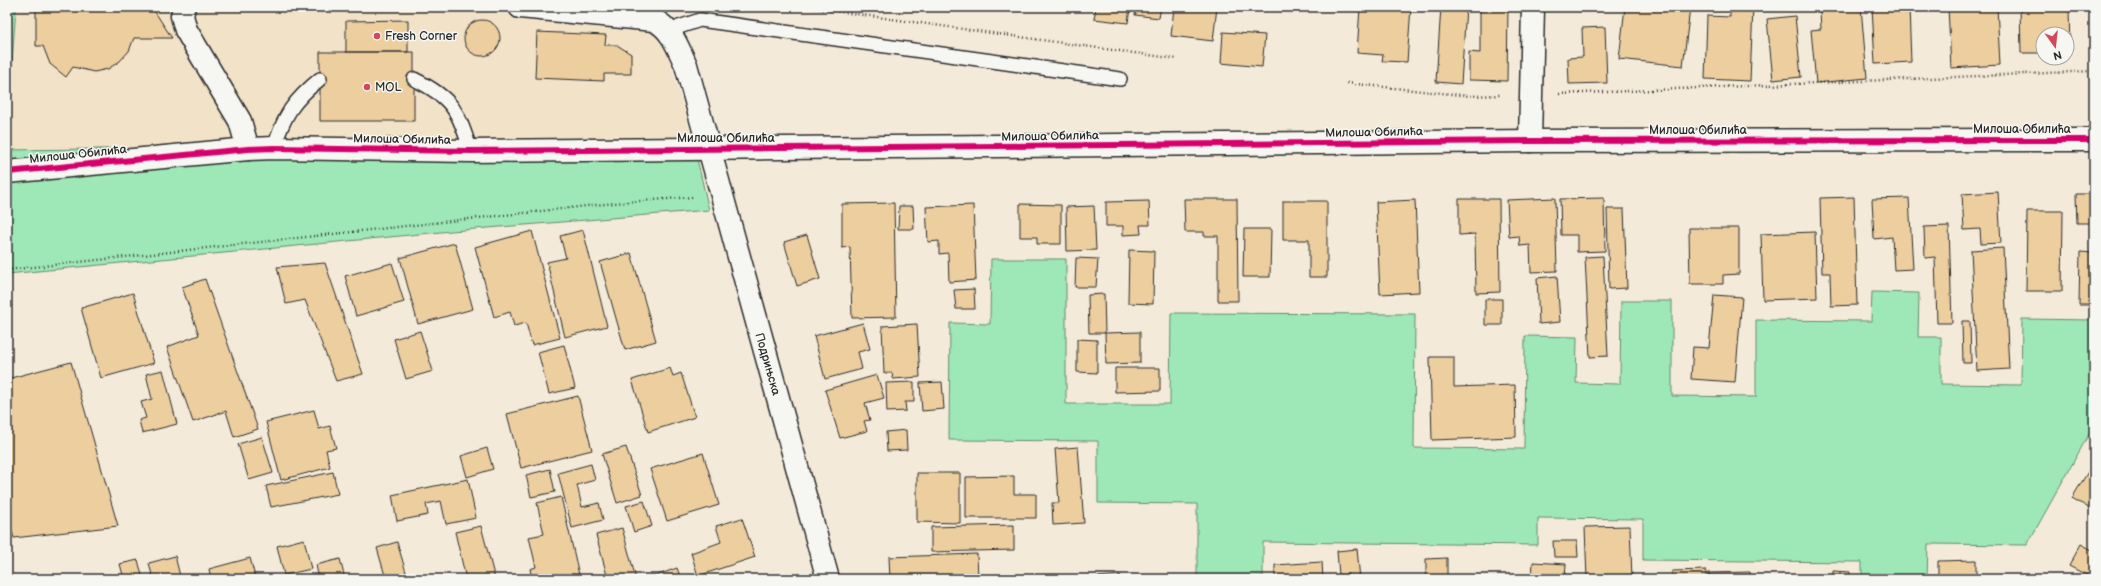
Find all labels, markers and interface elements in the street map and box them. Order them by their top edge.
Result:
north arrow [2035,26,2075,66]
place label: Fresh Corner [385,29,458,44]
marker: Fresh Corner [372,31,382,41]
text: N [2052,48,2063,63]
place label: MOL [375,80,402,95]
marker: MOL [362,82,372,92]
street label: Милоша Обилића [1973,122,2071,137]
street label: Милоша Обилића [1649,123,1747,138]
street label: Милоша Обилића [1325,124,1423,141]
street label: Милоша Обилића [1001,128,1099,145]
street label: Милоша Обилића [353,131,451,148]
street label: Милоша Обилића [677,131,775,146]
street label: Милоша Обилића [29,142,128,167]
street label: Подрињска [751,331,784,397]

